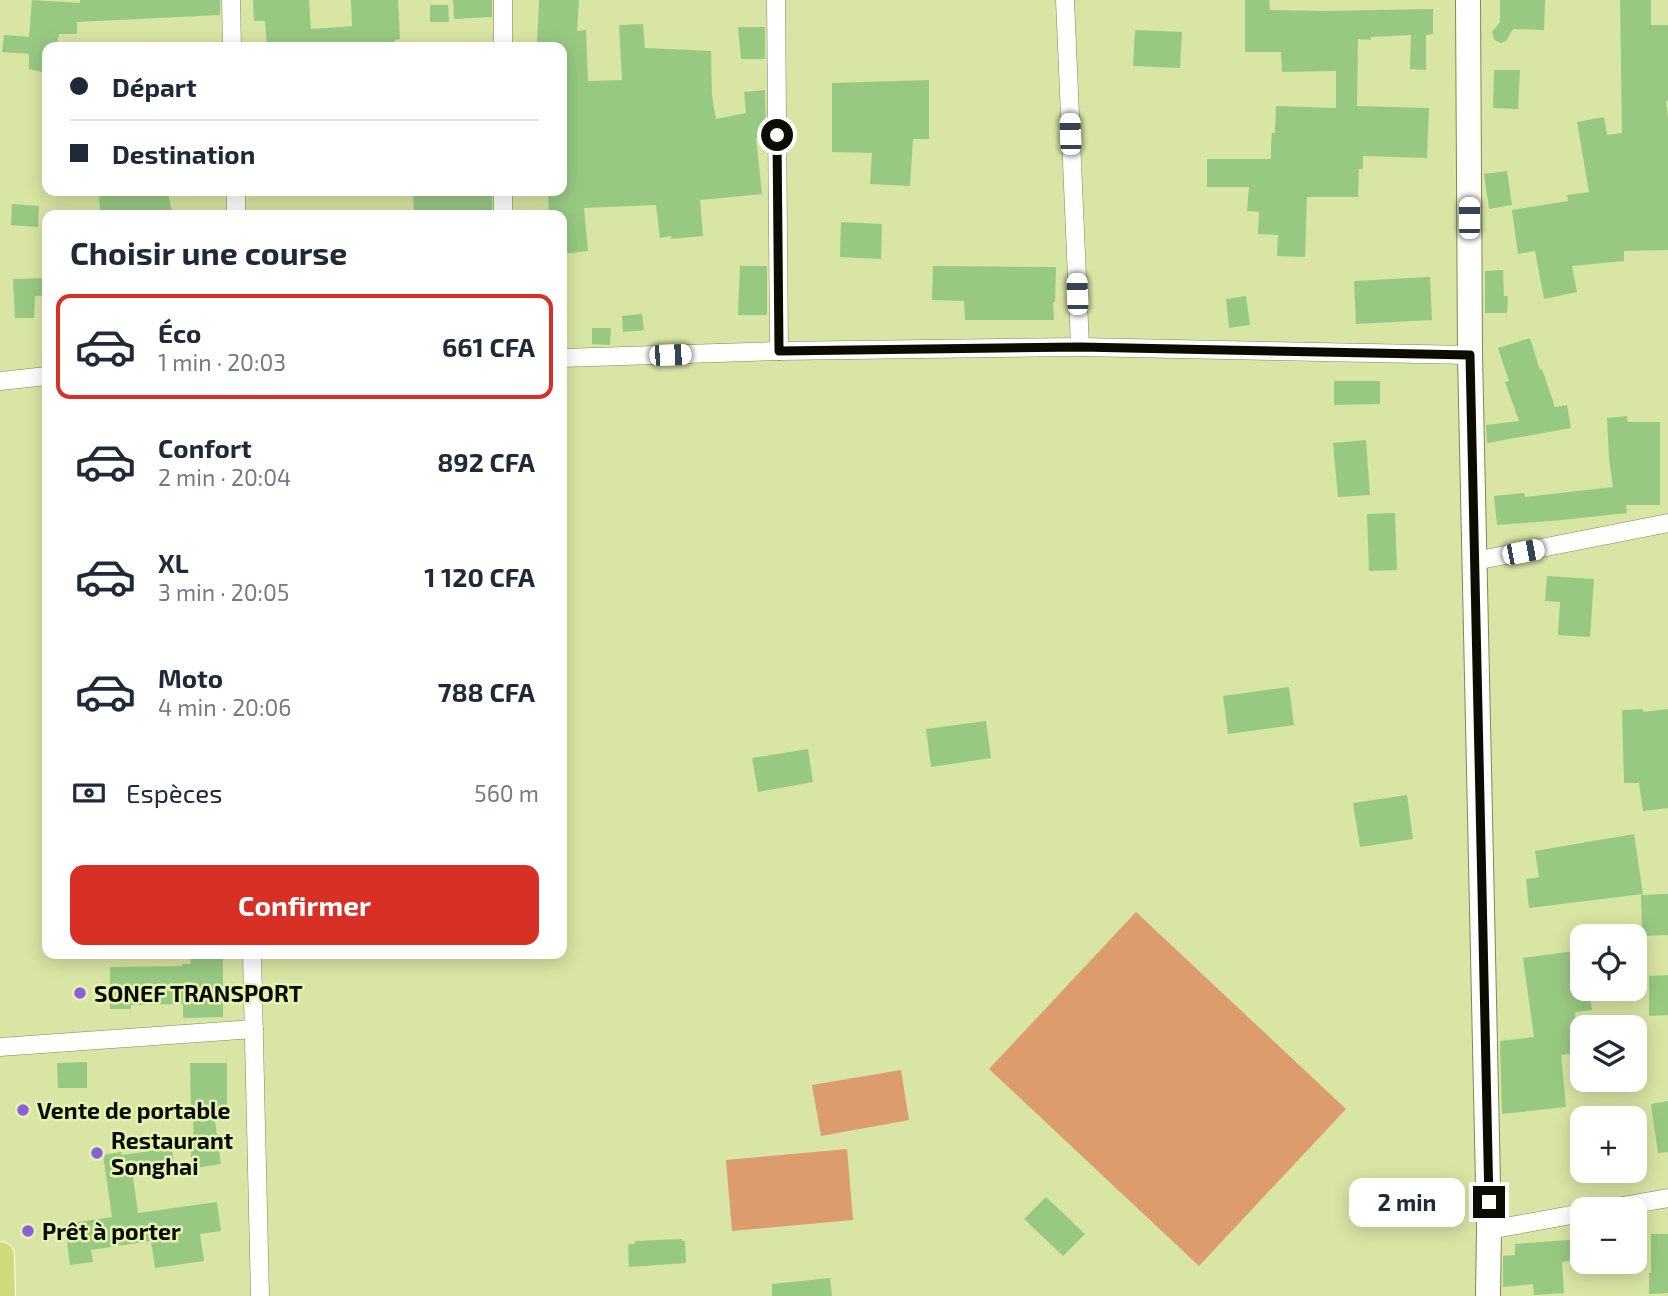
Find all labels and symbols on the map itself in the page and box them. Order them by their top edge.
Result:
car [1059,113,1082,155]
route start [761,119,793,151]
car [1459,197,1480,239]
car [1066,273,1089,315]
car [649,344,692,366]
car [1501,538,1546,566]
place label: SONEF TRANSPORT [94,979,303,1007]
marker: SONEF TRANSPORT [72,985,88,1001]
place label: Vente de portable [37,1096,231,1124]
marker: Vente de portable [15,1102,31,1118]
place label: Restaurant Songhai [111,1126,233,1180]
marker: Restaurant Songhai [89,1145,105,1161]
callout: 2 min [1349,1178,1464,1226]
route end [1473,1186,1505,1218]
place label: Prêt à porter [42,1217,181,1245]
marker: Prêt à porter [20,1223,36,1239]

